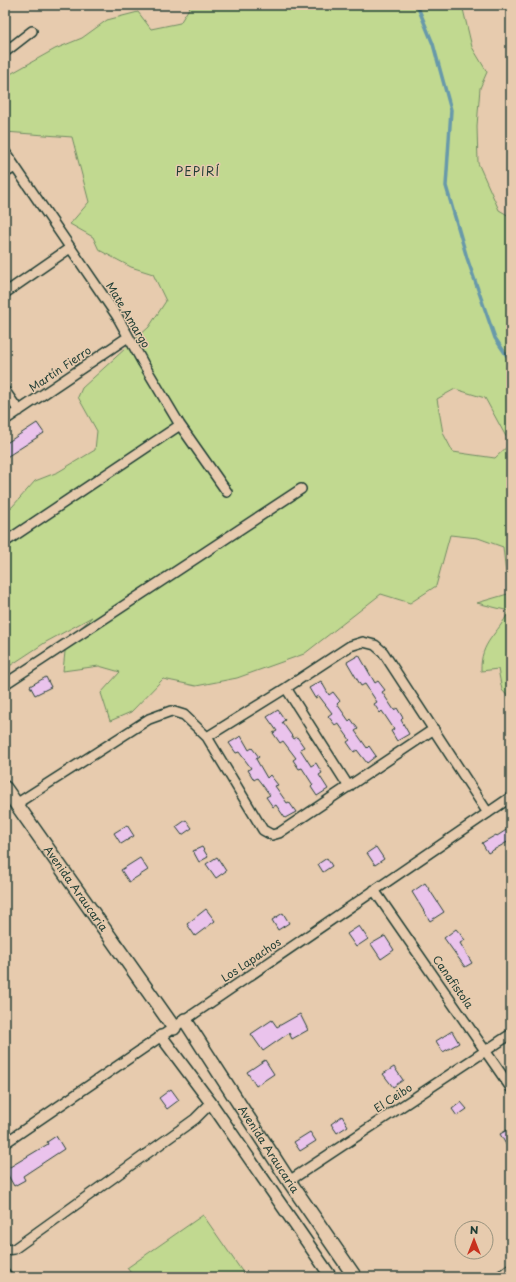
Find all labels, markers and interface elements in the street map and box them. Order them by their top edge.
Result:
district label: PEPIRÍ [176,162,220,180]
street label: Mate Amargo [102,278,155,351]
street label: Martín Fierro [25,341,94,396]
street label: Avenida Araucaria [40,842,113,935]
street label: Los Lapachos [217,933,284,986]
street label: Canafistola [429,952,478,1012]
street label: El Ceibo [370,1079,415,1116]
street label: Avenida Araucaria [234,1102,304,1197]
north arrow [454,1220,494,1260]
text: N [470,1221,479,1238]

